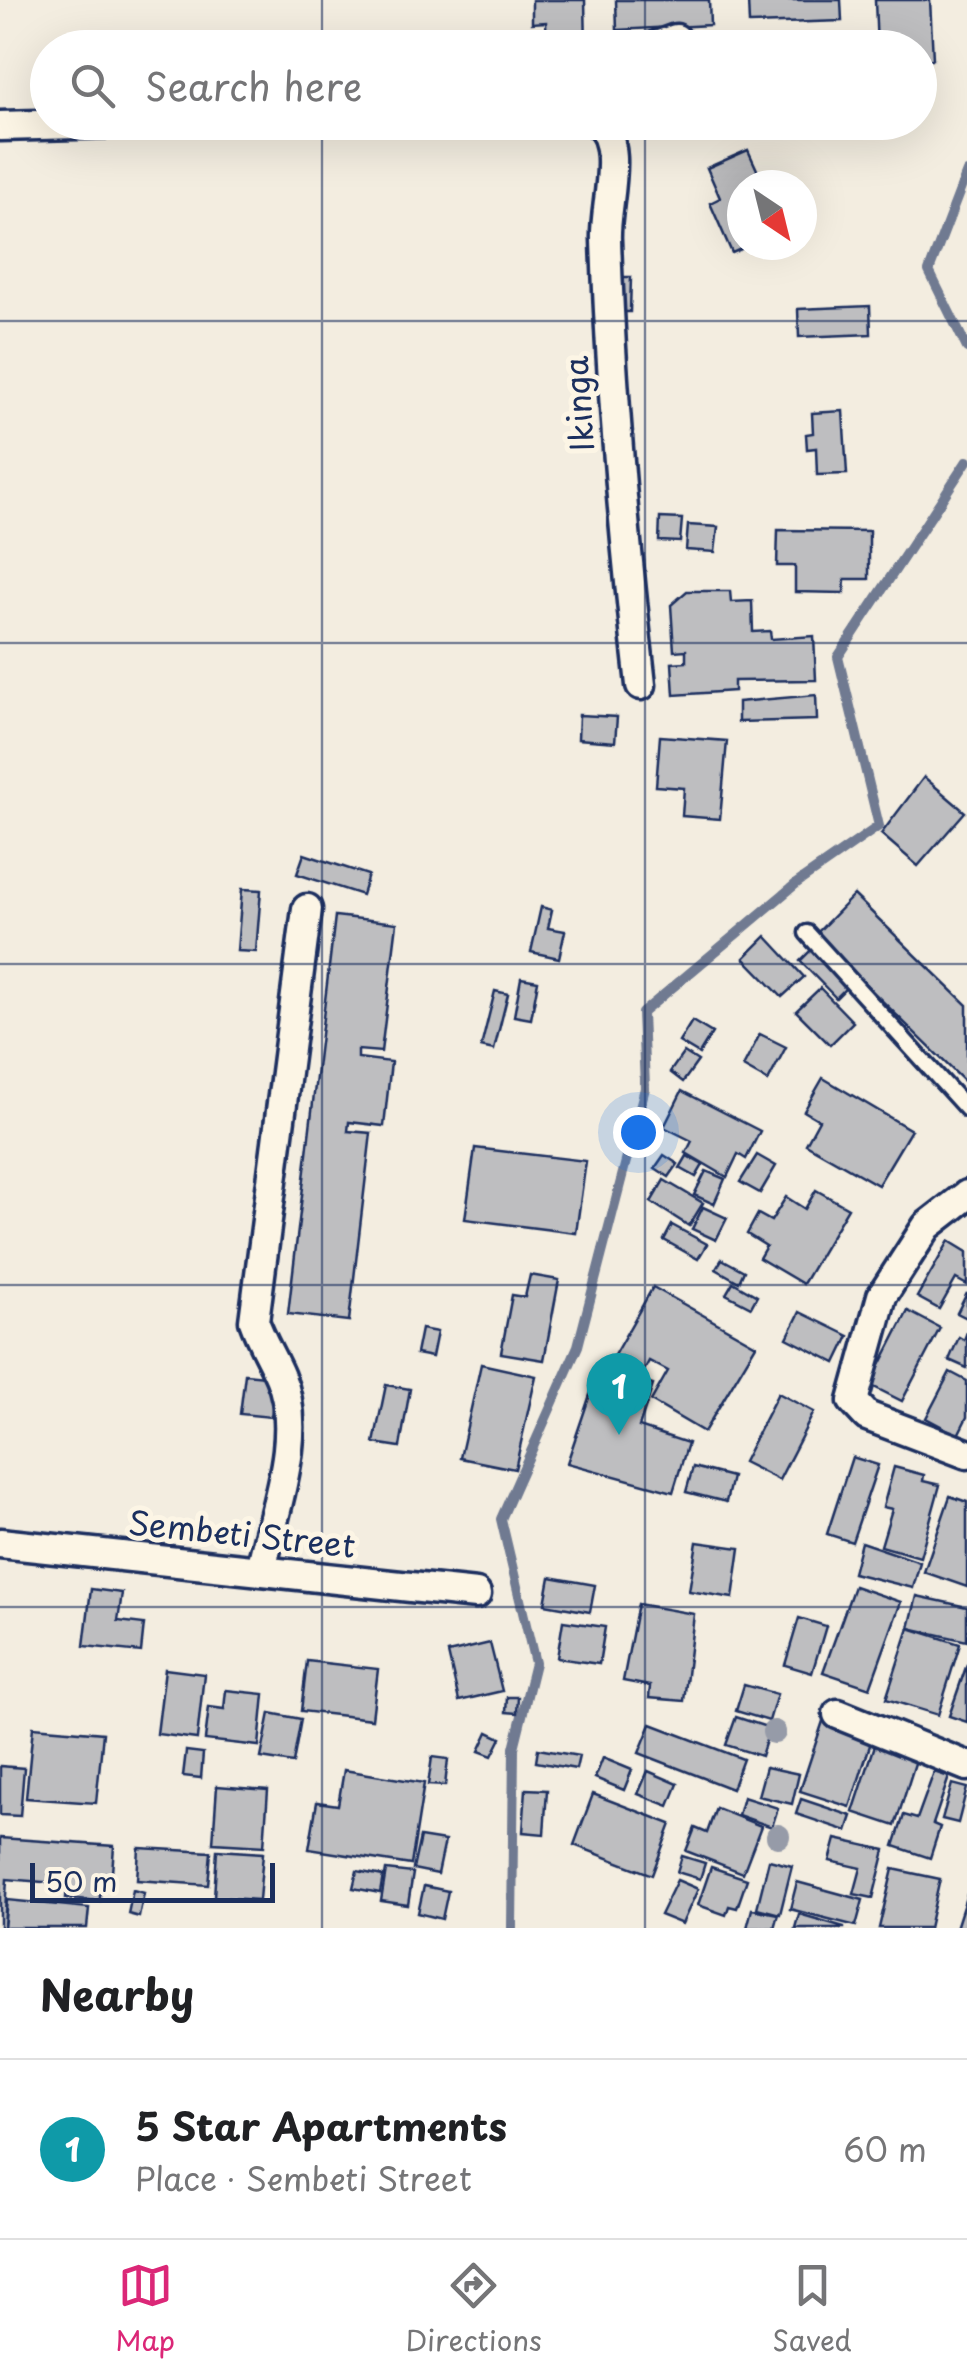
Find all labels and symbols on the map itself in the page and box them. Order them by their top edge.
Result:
north arrow [727,170,817,260]
street label: Ikinga [551,355,605,453]
your location [613,1107,664,1158]
pin: 1 [586,1352,652,1435]
street label: Sembeti Street [126,1497,358,1569]
scale bar [30,1858,275,1902]

